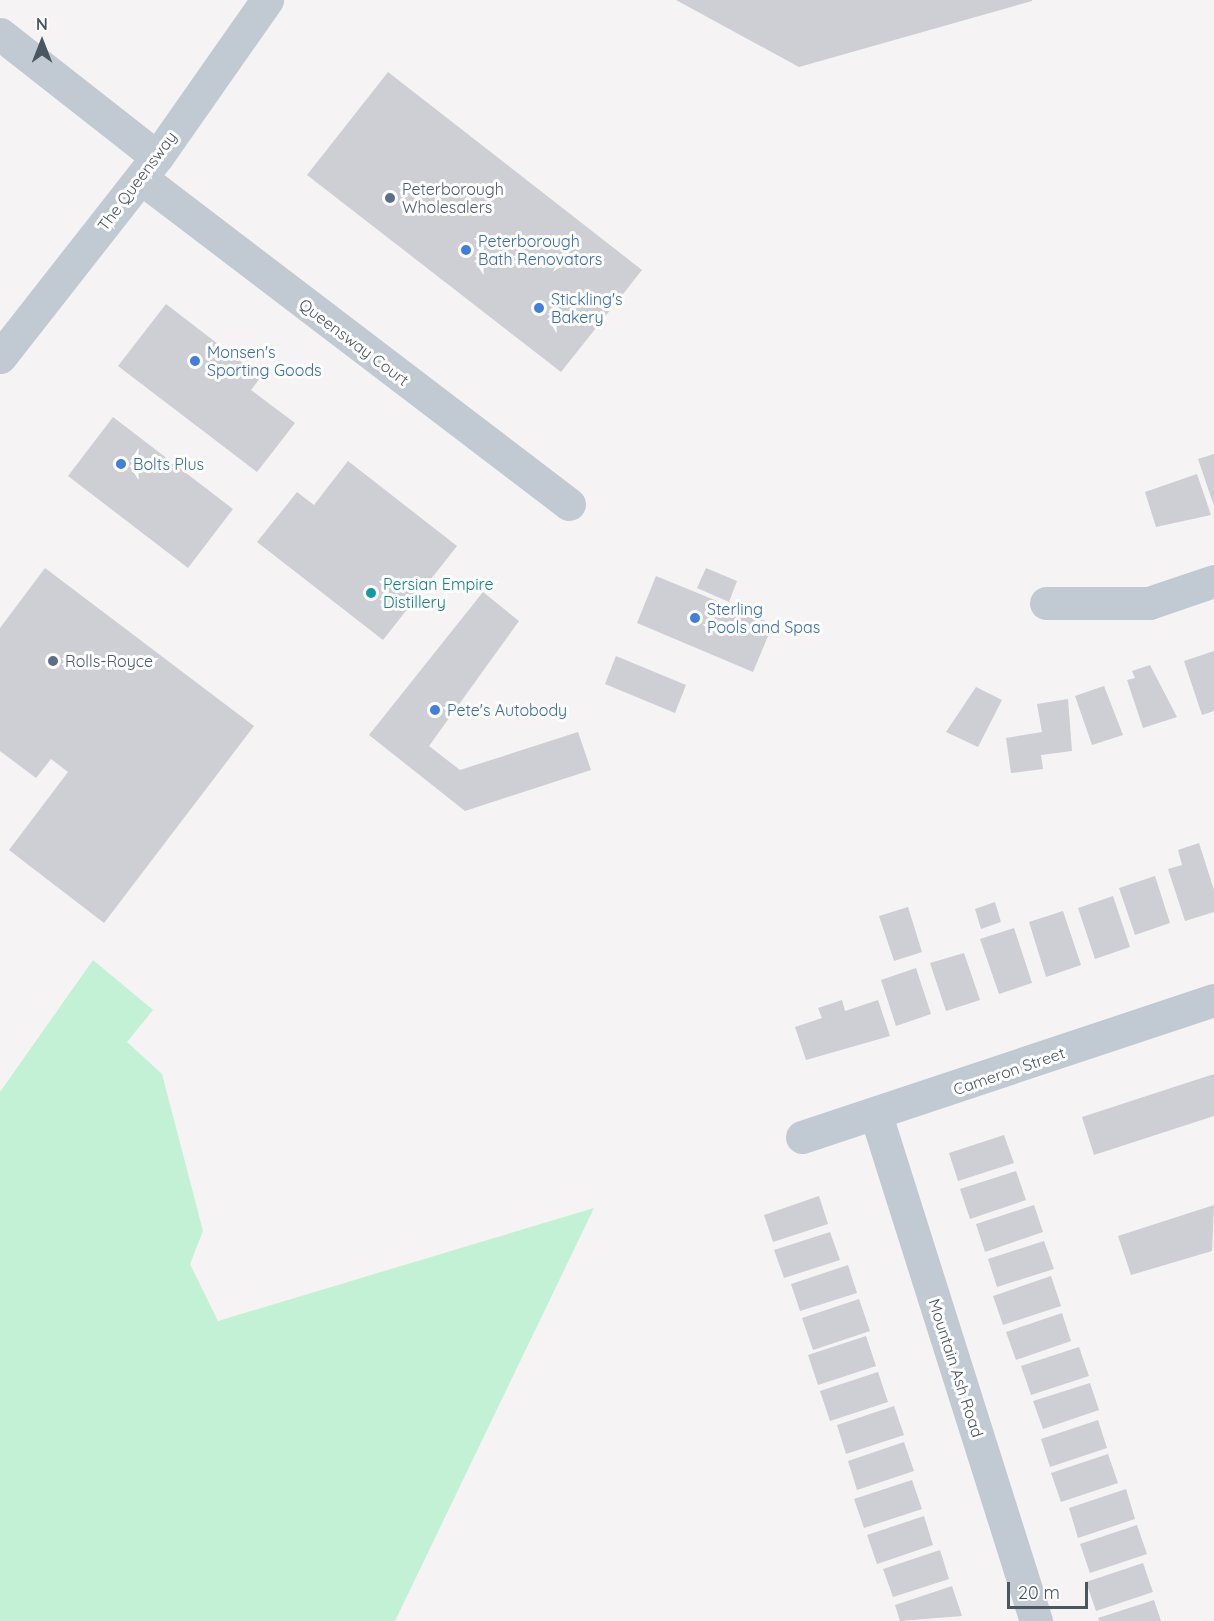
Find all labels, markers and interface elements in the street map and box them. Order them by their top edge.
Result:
north arrow [12,12,72,72]
text: N [36,14,48,34]
street label: The Queensway [93,128,181,234]
place label: Peterborough Wholesalers [402,179,504,217]
marker: Peterborough Wholesalers [383,191,397,205]
place label: Peterborough Bath Renovators [478,231,602,269]
marker: Peterborough Bath Renovators [459,243,473,257]
place label: Stickling's Bakery [551,289,623,327]
street label: Queensway Court [295,294,413,390]
marker: Stickling's Bakery [532,301,546,315]
place label: Monsen's Sporting Goods [207,342,322,380]
marker: Monsen's Sporting Goods [188,354,202,368]
place label: Bolts Plus [133,454,204,474]
marker: Bolts Plus [114,457,128,471]
place label: Persian Empire Distillery [383,574,493,612]
marker: Persian Empire Distillery [364,586,378,600]
place label: Sterling Pools and Spas [707,599,820,637]
marker: Sterling Pools and Spas [688,611,702,625]
place label: Rolls-Royce [65,651,153,671]
marker: Rolls-Royce [46,654,60,668]
place label: Pete's Autobody [447,700,567,720]
marker: Pete's Autobody [428,703,442,717]
street label: Cameron Street [951,1043,1067,1099]
street label: Mountain Ash Road [925,1296,987,1440]
scale bar [1010,1570,1091,1608]
text: 20 m [1018,1581,1060,1604]

